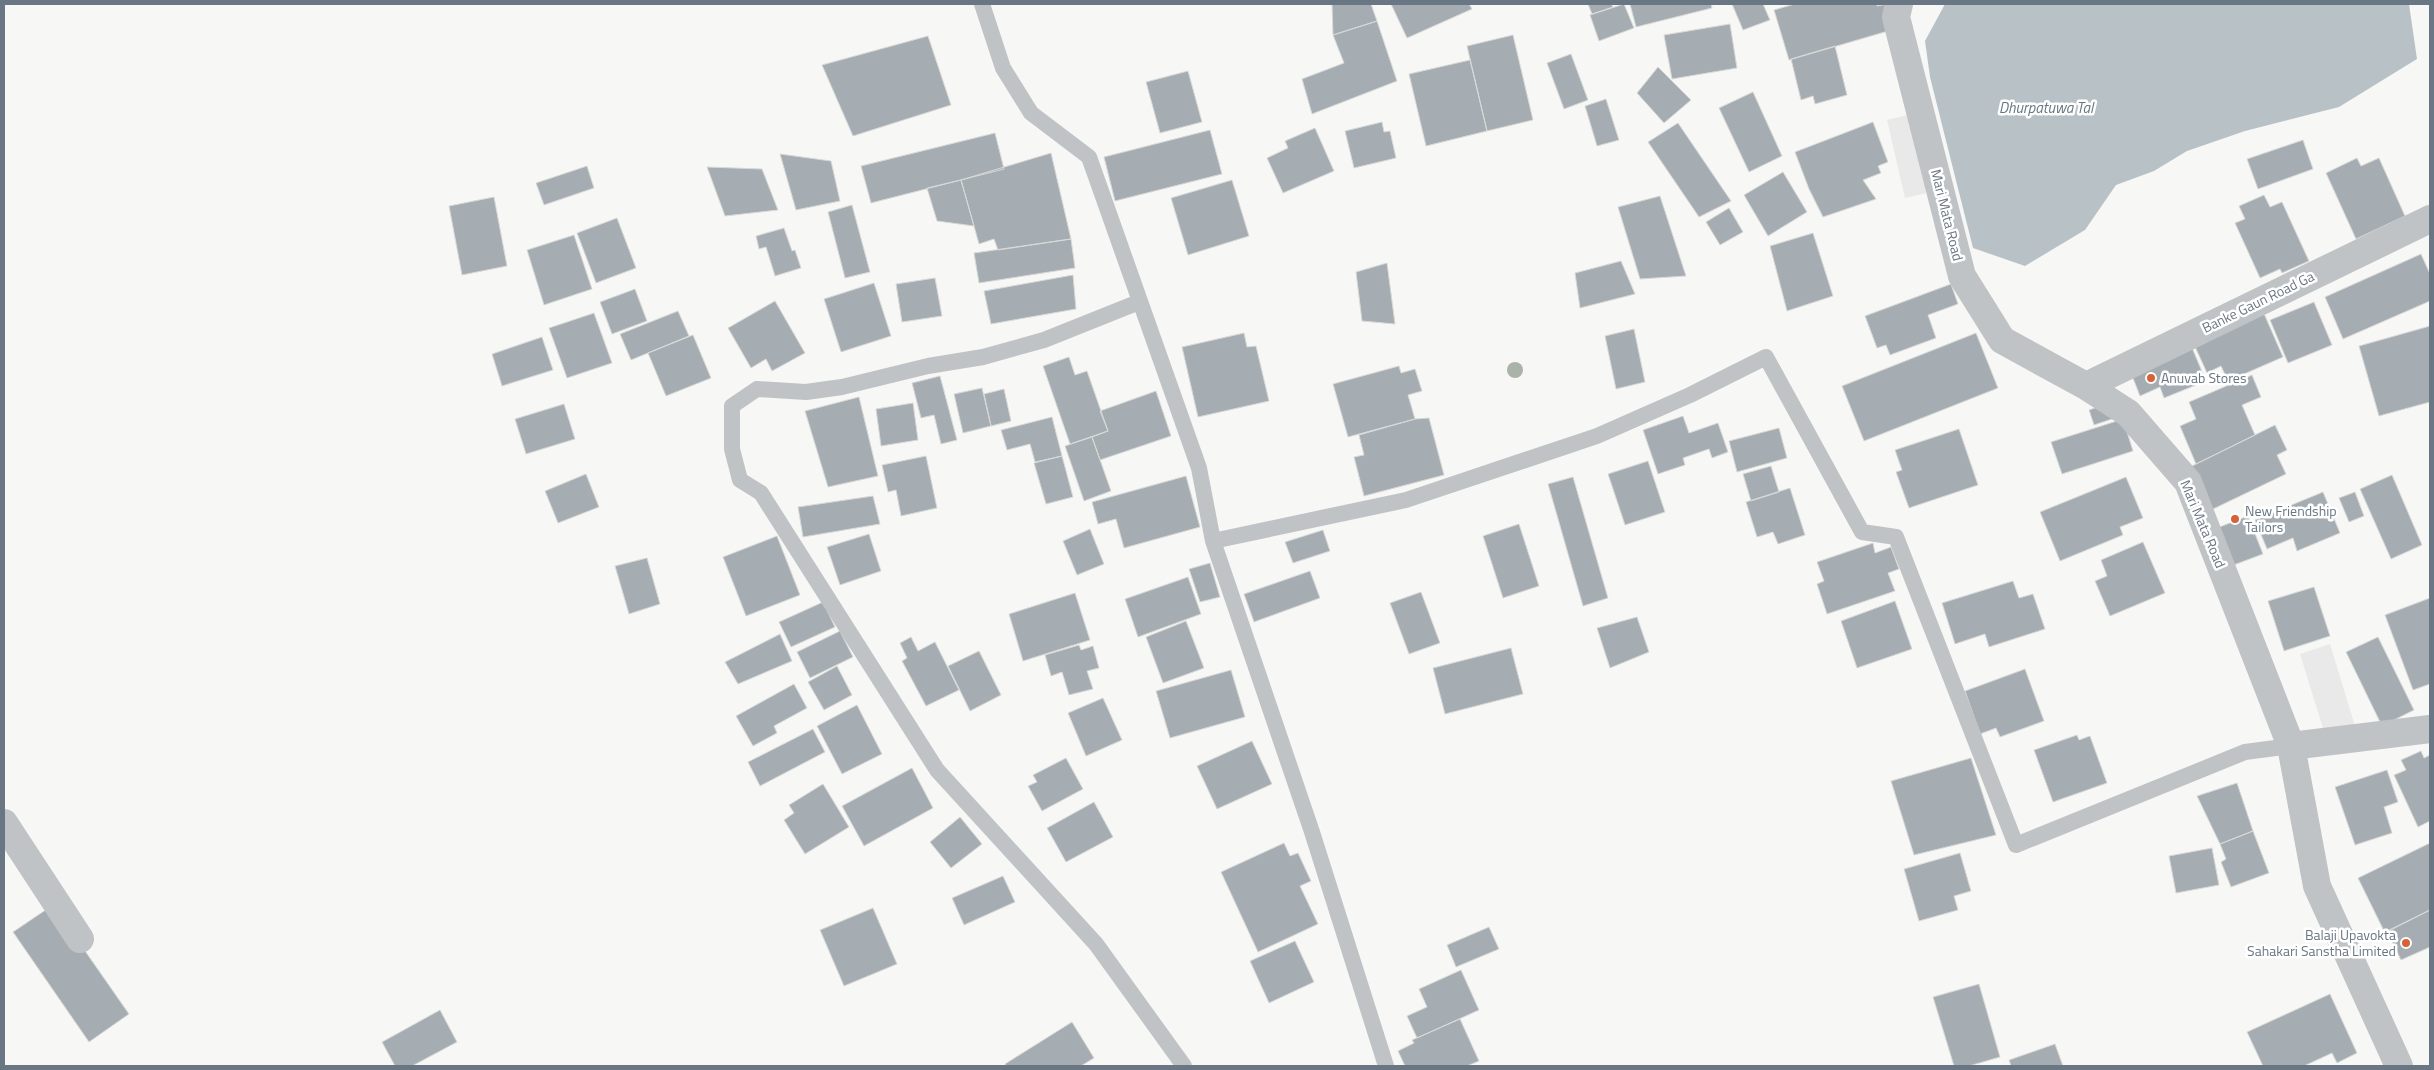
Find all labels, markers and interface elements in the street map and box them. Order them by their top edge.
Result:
water label: Dhurpatuwa Tal [1999,96,2095,119]
street label: Mari Mata Road [1926,167,1969,263]
street label: Banke Gaun Road Ga [2198,265,2317,338]
place label: Anuvab Stores [2161,367,2246,388]
marker: Anuvab Stores [2145,372,2157,384]
street label: Mari Mata Road [2175,477,2231,571]
place label: New Friendship Tailors [2245,500,2337,537]
marker: New Friendship Tailors [2229,513,2241,525]
place label: Balaji Upavokta Sahakari Sanstha Limited [2247,924,2396,961]
marker: Balaji Upavokta Sahakari Sanstha Limited [2400,937,2412,949]

